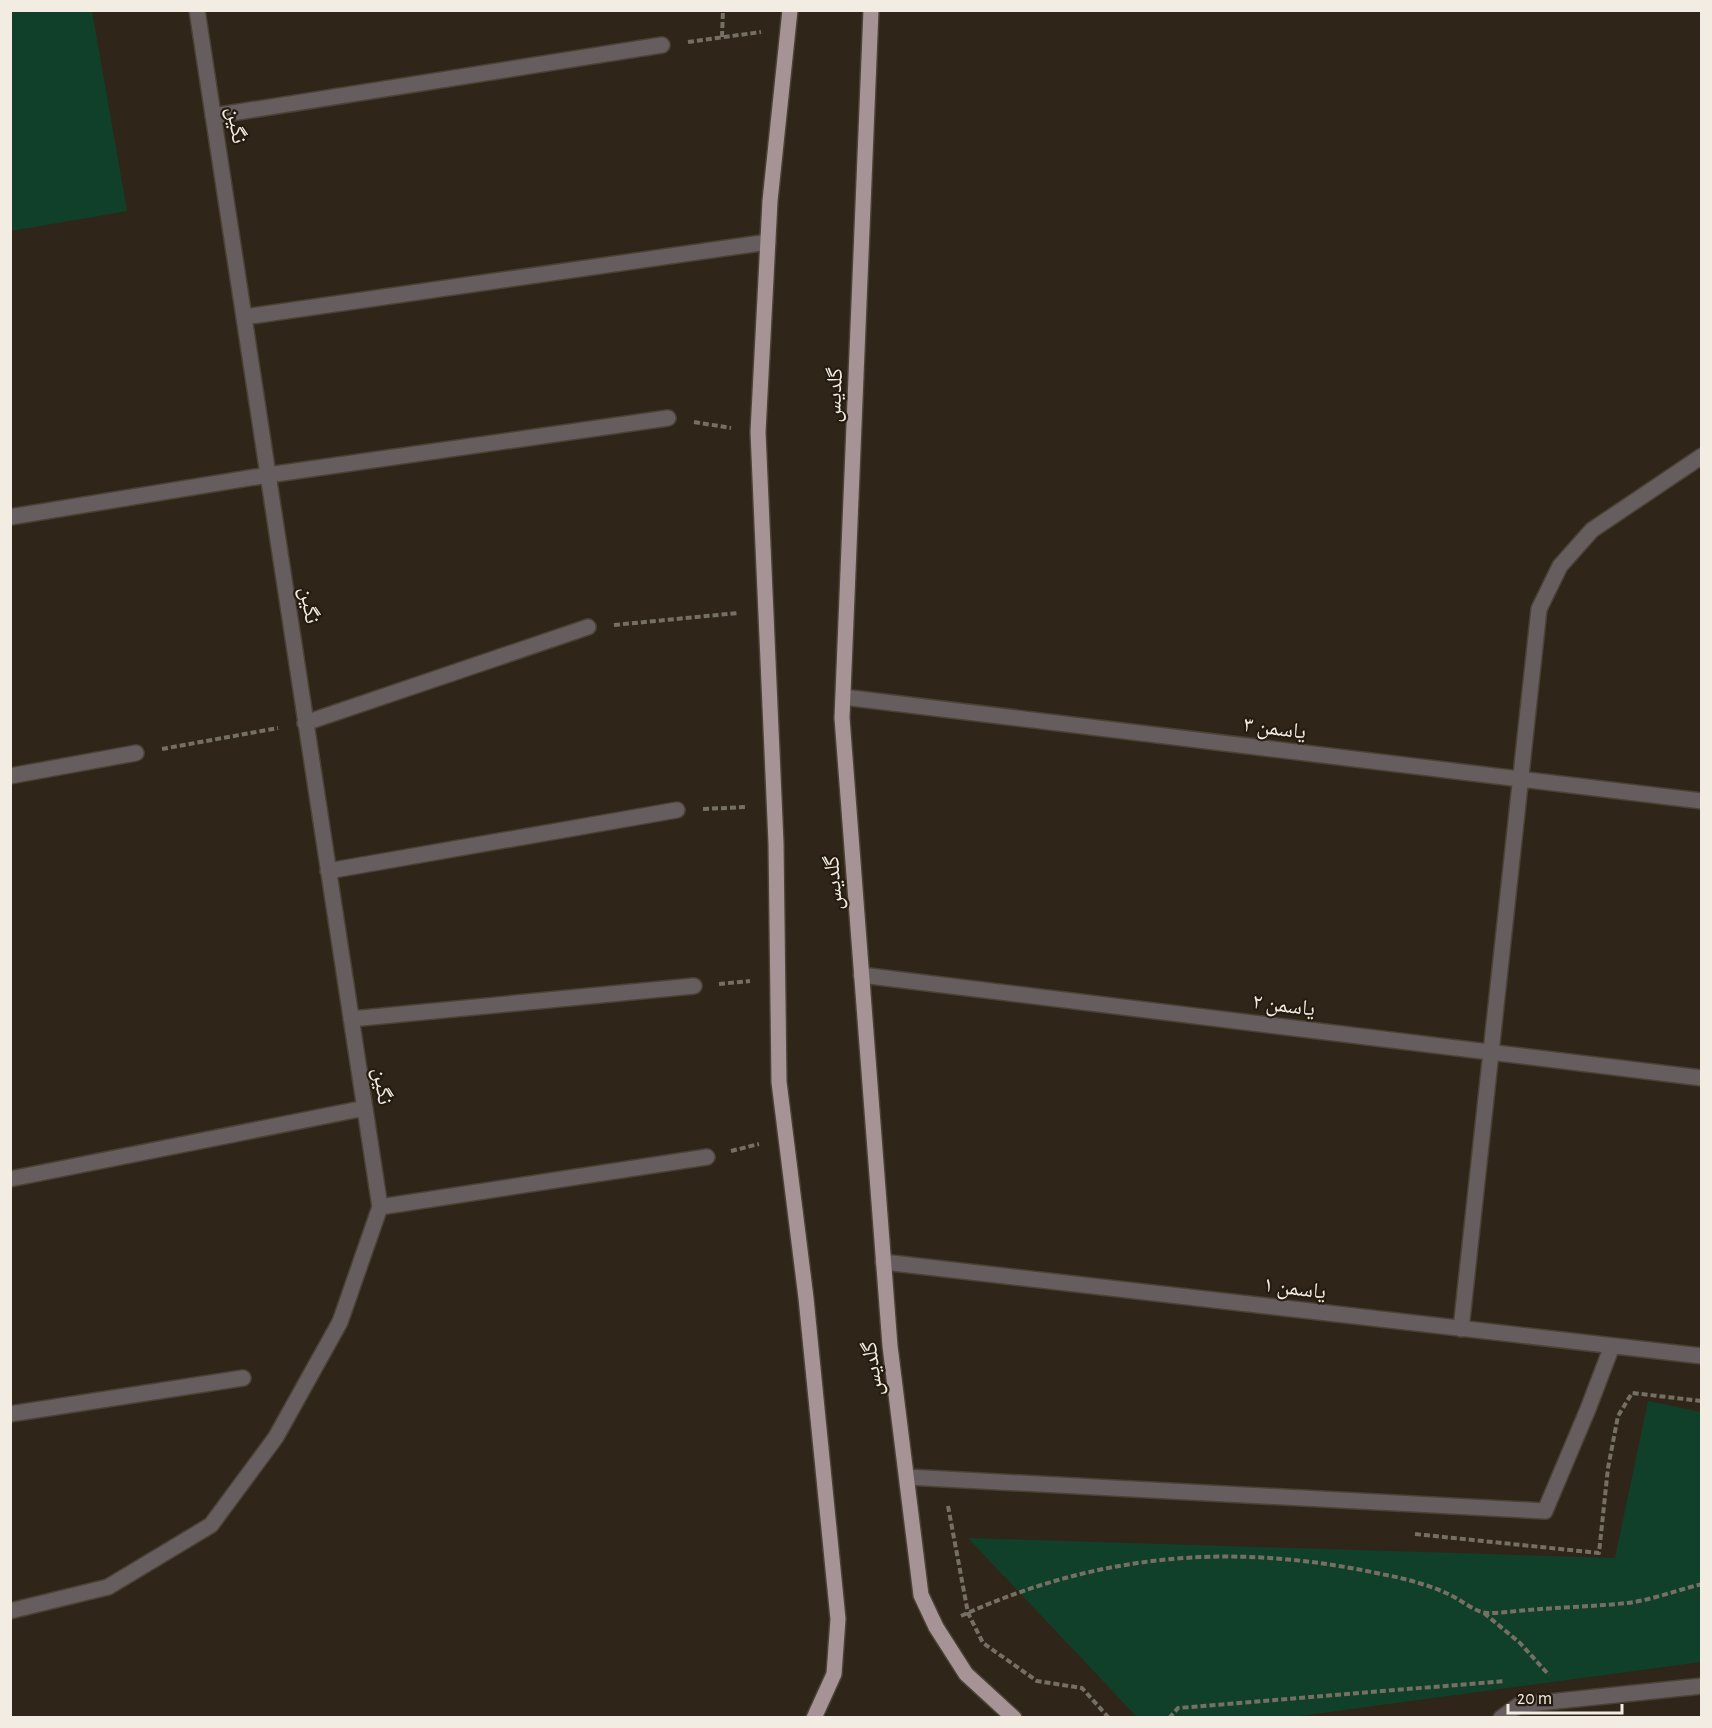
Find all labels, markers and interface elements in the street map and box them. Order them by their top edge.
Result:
street label: نگین [221,105,251,145]
street label: گلدیس [822,367,848,423]
street label: نگین [294,585,324,625]
street label: یاسمن ۳ [1242,713,1308,745]
street label: گلدیس [820,855,848,911]
street label: یاسمن ۲ [1251,990,1317,1022]
street label: نگین [368,1066,396,1106]
street label: یاسمن ۱ [1262,1273,1328,1305]
street label: گلدیس [858,1340,888,1397]
scale bar [1508,1677,1622,1715]
text: 20 m [1517,1690,1552,1708]

